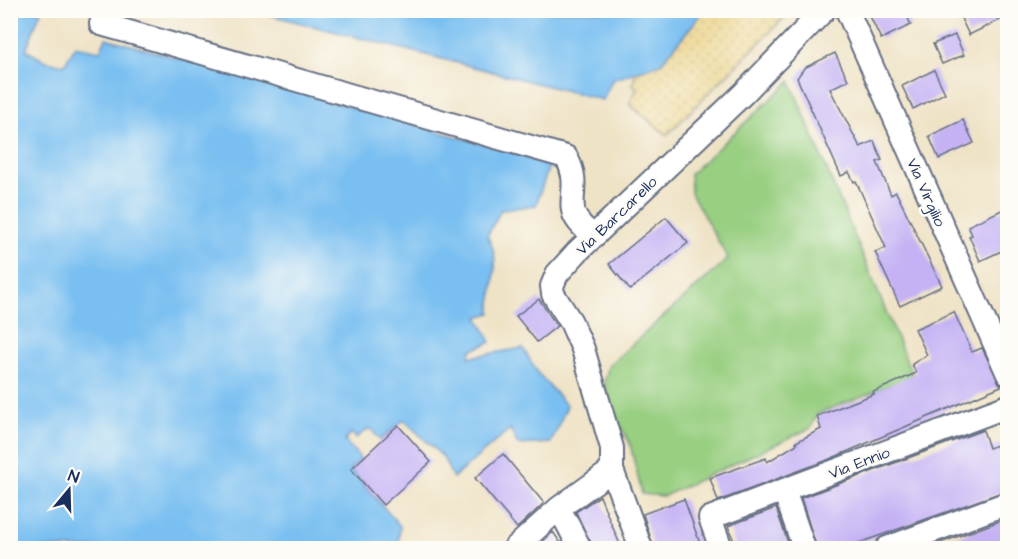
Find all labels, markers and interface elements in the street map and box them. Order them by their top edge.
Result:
street label: Via Virgilio [900,155,951,231]
street label: Via Barcarello [571,171,662,260]
street label: Via Ennio [826,441,893,485]
north arrow [39,460,99,520]
text: N [65,465,82,489]

